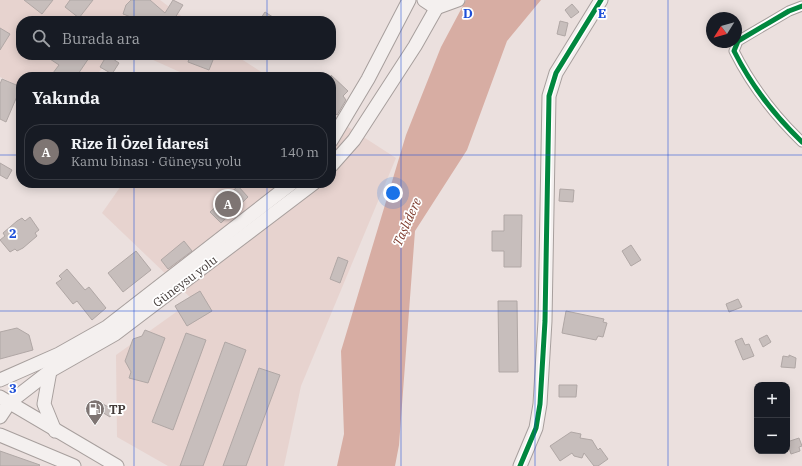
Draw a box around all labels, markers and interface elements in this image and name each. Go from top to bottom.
text: D [463,5,473,22]
text: E [598,5,606,22]
north arrow [706,12,742,48]
search box [16,16,336,60]
icon: search [30,27,52,49]
text: Burada ara [62,29,140,48]
text: Yakında [32,87,100,109]
text: Rize İl Özel İdaresi [71,134,209,153]
text: A [41,144,51,161]
text: 140 m [280,144,319,161]
text: Kamu binası · Güneysu yolu [71,153,241,170]
your location [383,183,403,203]
pin: A [215,189,241,219]
water label: Taşlıdere [389,195,425,249]
text: 2 [9,225,17,242]
street label: Güneysu yolu [150,252,221,310]
text: 3 [9,380,17,397]
map controls [754,382,790,454]
button: + [754,382,790,418]
fuel station icon: TP [84,398,106,426]
place label: TP [109,402,126,417]
button: − [754,418,790,454]

